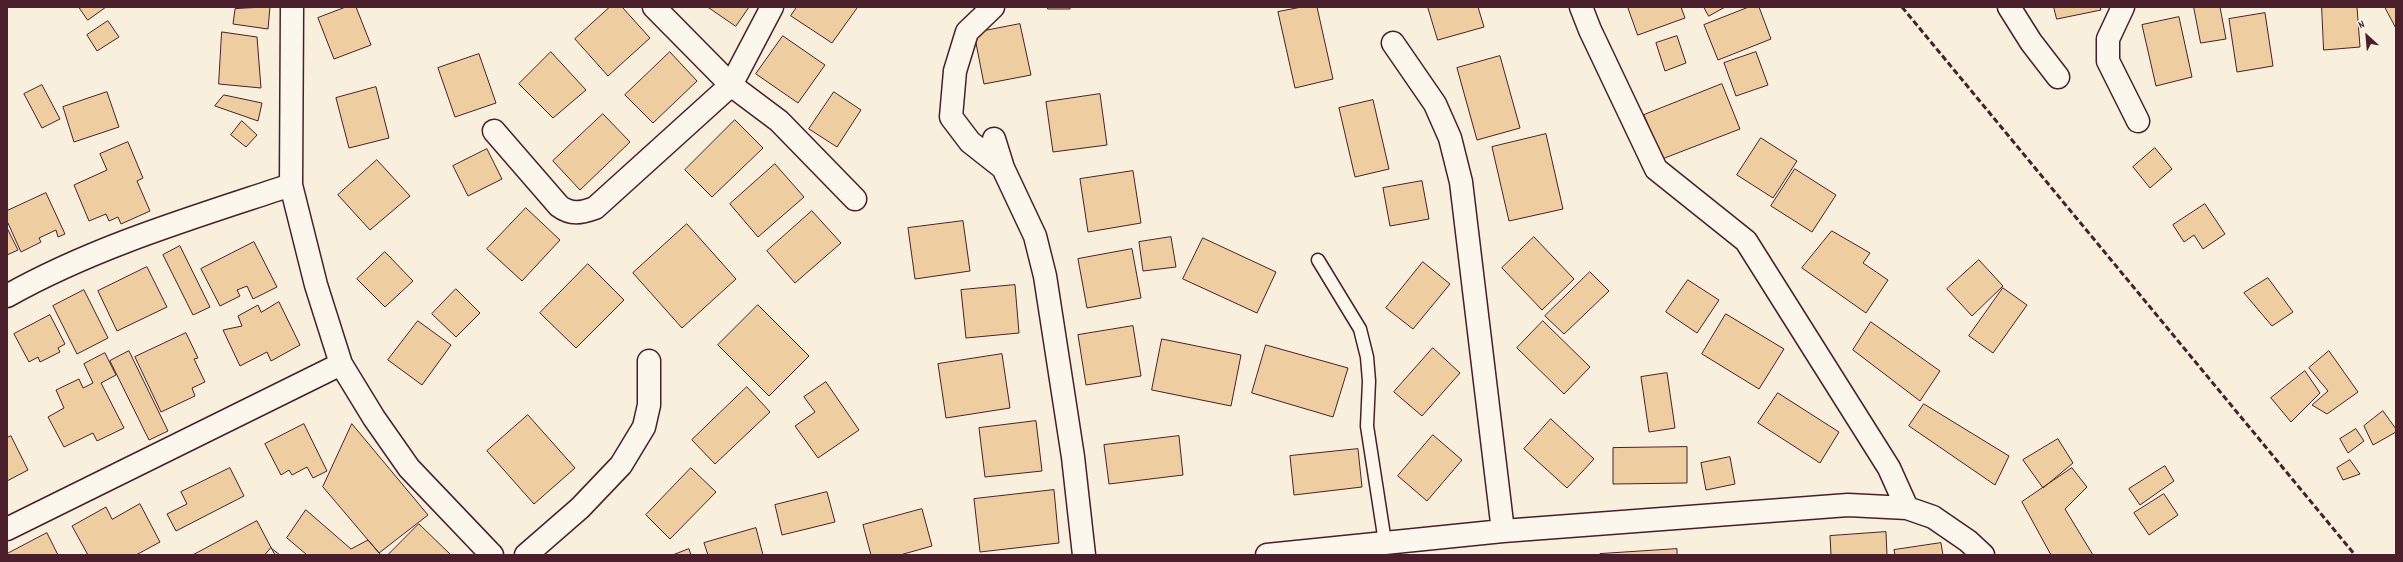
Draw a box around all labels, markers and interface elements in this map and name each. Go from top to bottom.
north arrow [2347,16,2387,56]
text: N [2356,17,2368,34]

